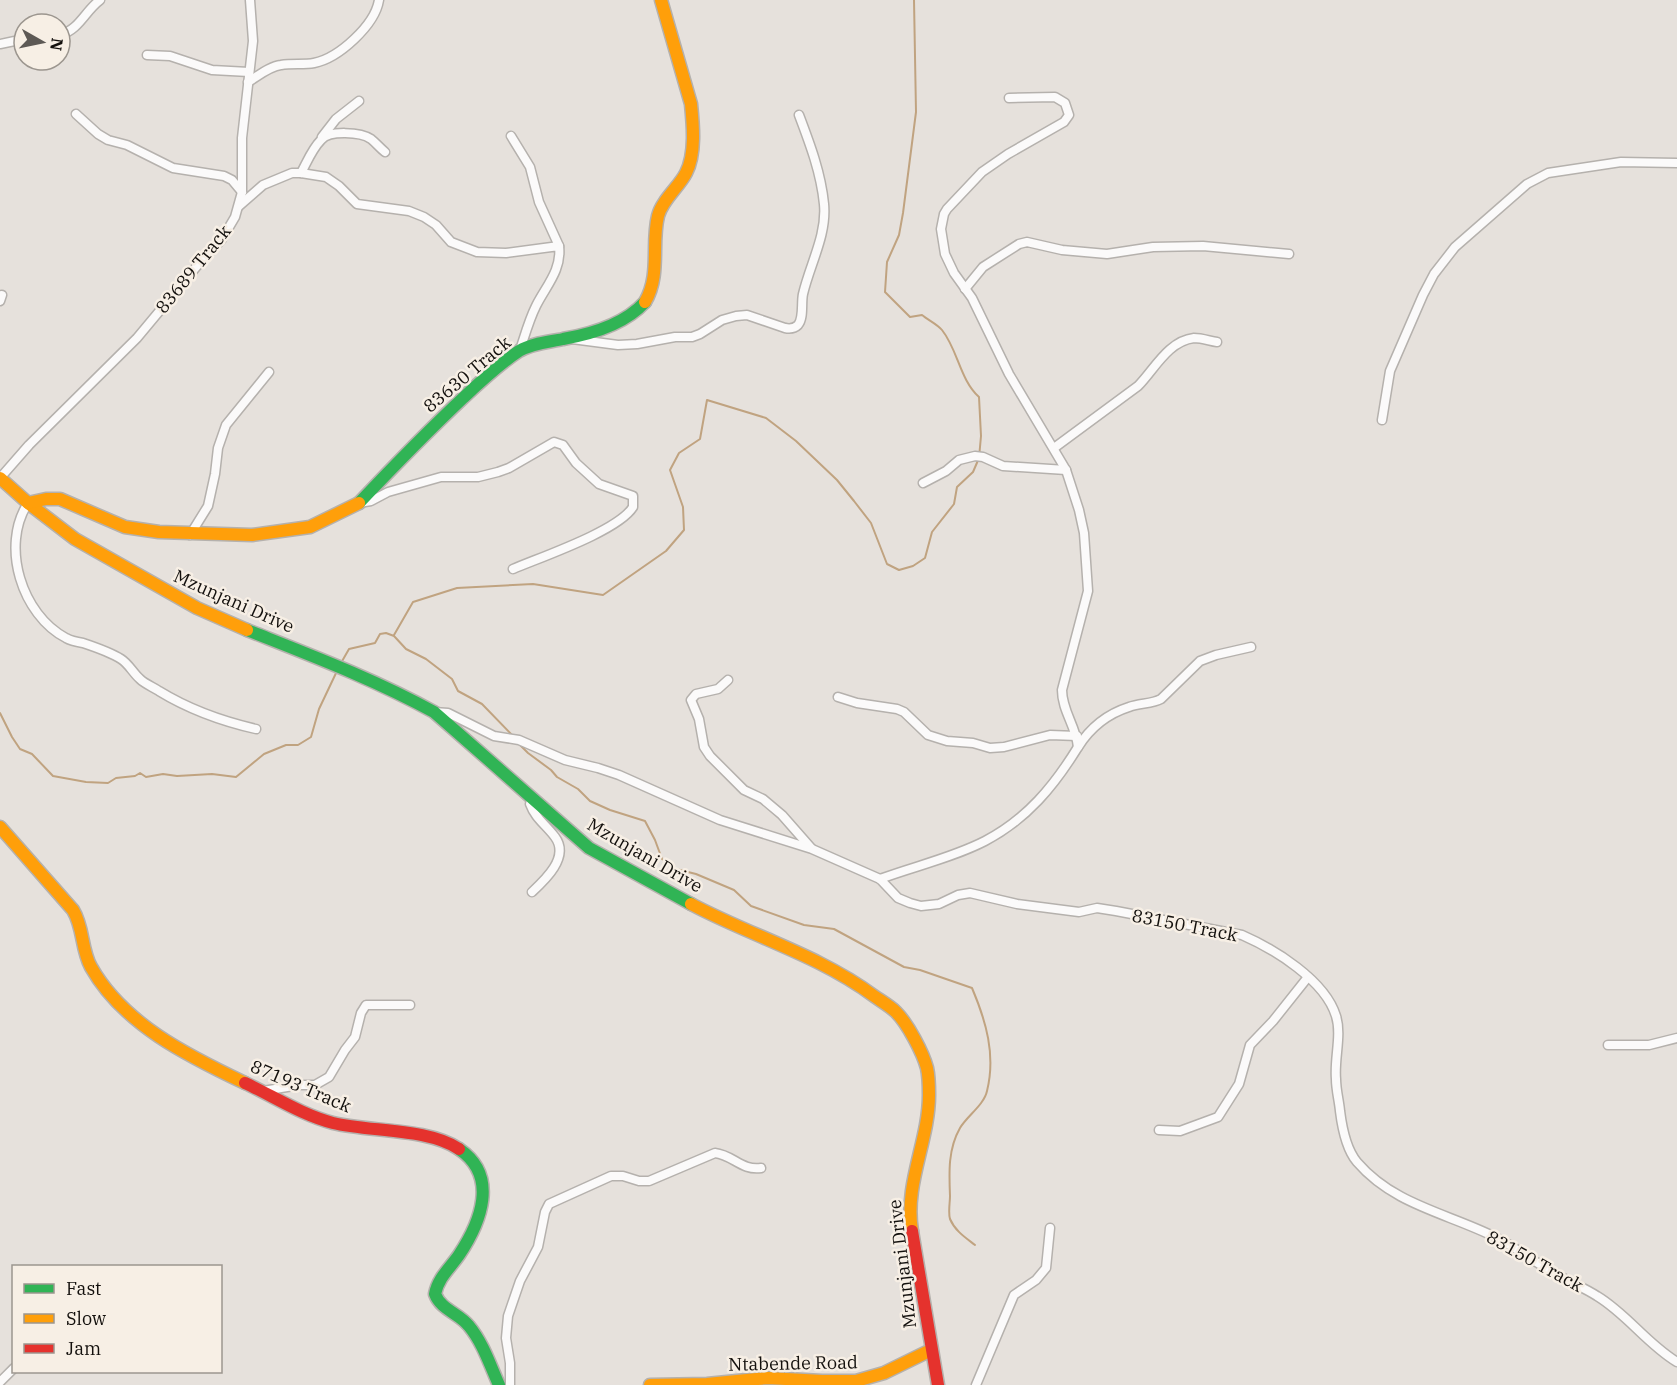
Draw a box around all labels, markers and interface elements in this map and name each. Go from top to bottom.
north arrow [12,12,72,72]
text: N [46,37,68,52]
street label: 83689 Track [150,220,236,318]
street label: 83630 Track [419,330,516,417]
street label: Mzunjani Drive [170,564,298,638]
street label: Mzunjani Drive [583,813,707,897]
street label: 83150 Track [1130,903,1240,947]
street label: 87193 Track [247,1054,355,1118]
street label: Mzunjani Drive [883,1198,921,1330]
street label: 83150 Track [1483,1225,1588,1297]
legend [12,1265,222,1373]
text: Fast [66,1277,101,1300]
text: Slow [66,1307,106,1330]
text: Jam [66,1337,101,1360]
street label: Ntabende Road [728,1350,858,1376]

